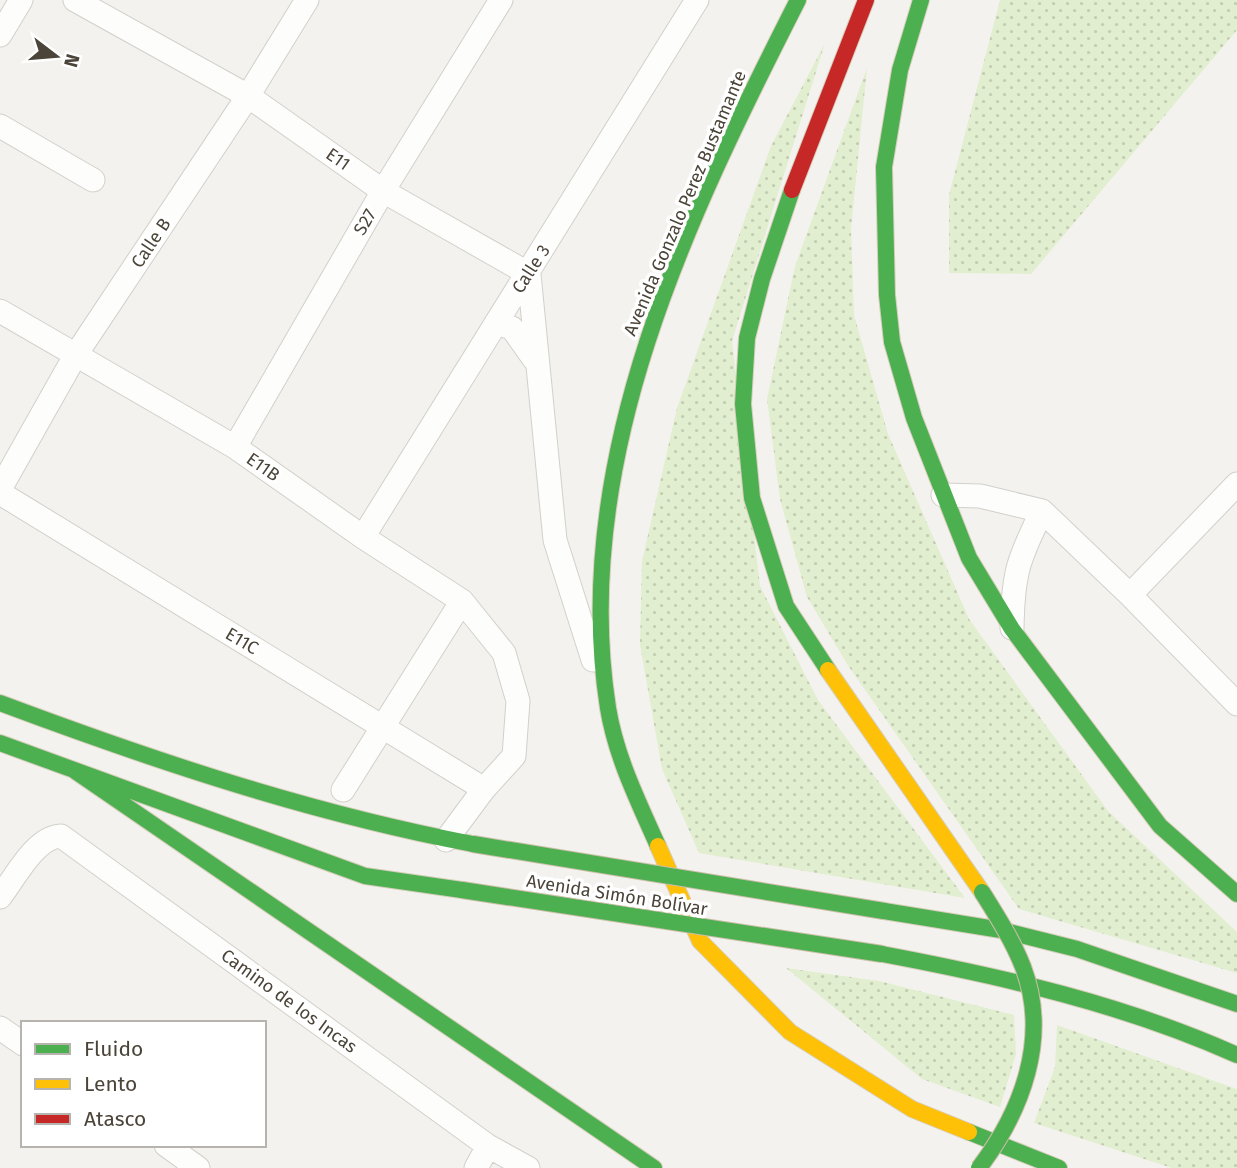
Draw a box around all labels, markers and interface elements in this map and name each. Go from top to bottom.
north arrow [21,21,91,91]
text: N [59,51,85,70]
street label: Avenida Gonzalo Perez Bustamante [619,67,751,339]
street label: E11 [322,143,354,175]
street label: S27 [349,205,381,239]
street label: Calle B [126,214,176,272]
street label: Calle 3 [507,241,555,297]
street label: E11B [242,448,284,486]
street label: E11C [221,623,263,659]
street label: Avenida Simón Bolívar [525,870,709,920]
street label: Camino de los Incas [217,944,361,1058]
legend [21,1021,266,1147]
text: Fluido [84,1036,143,1062]
text: Lento [84,1071,137,1097]
text: Atasco [84,1106,146,1132]

